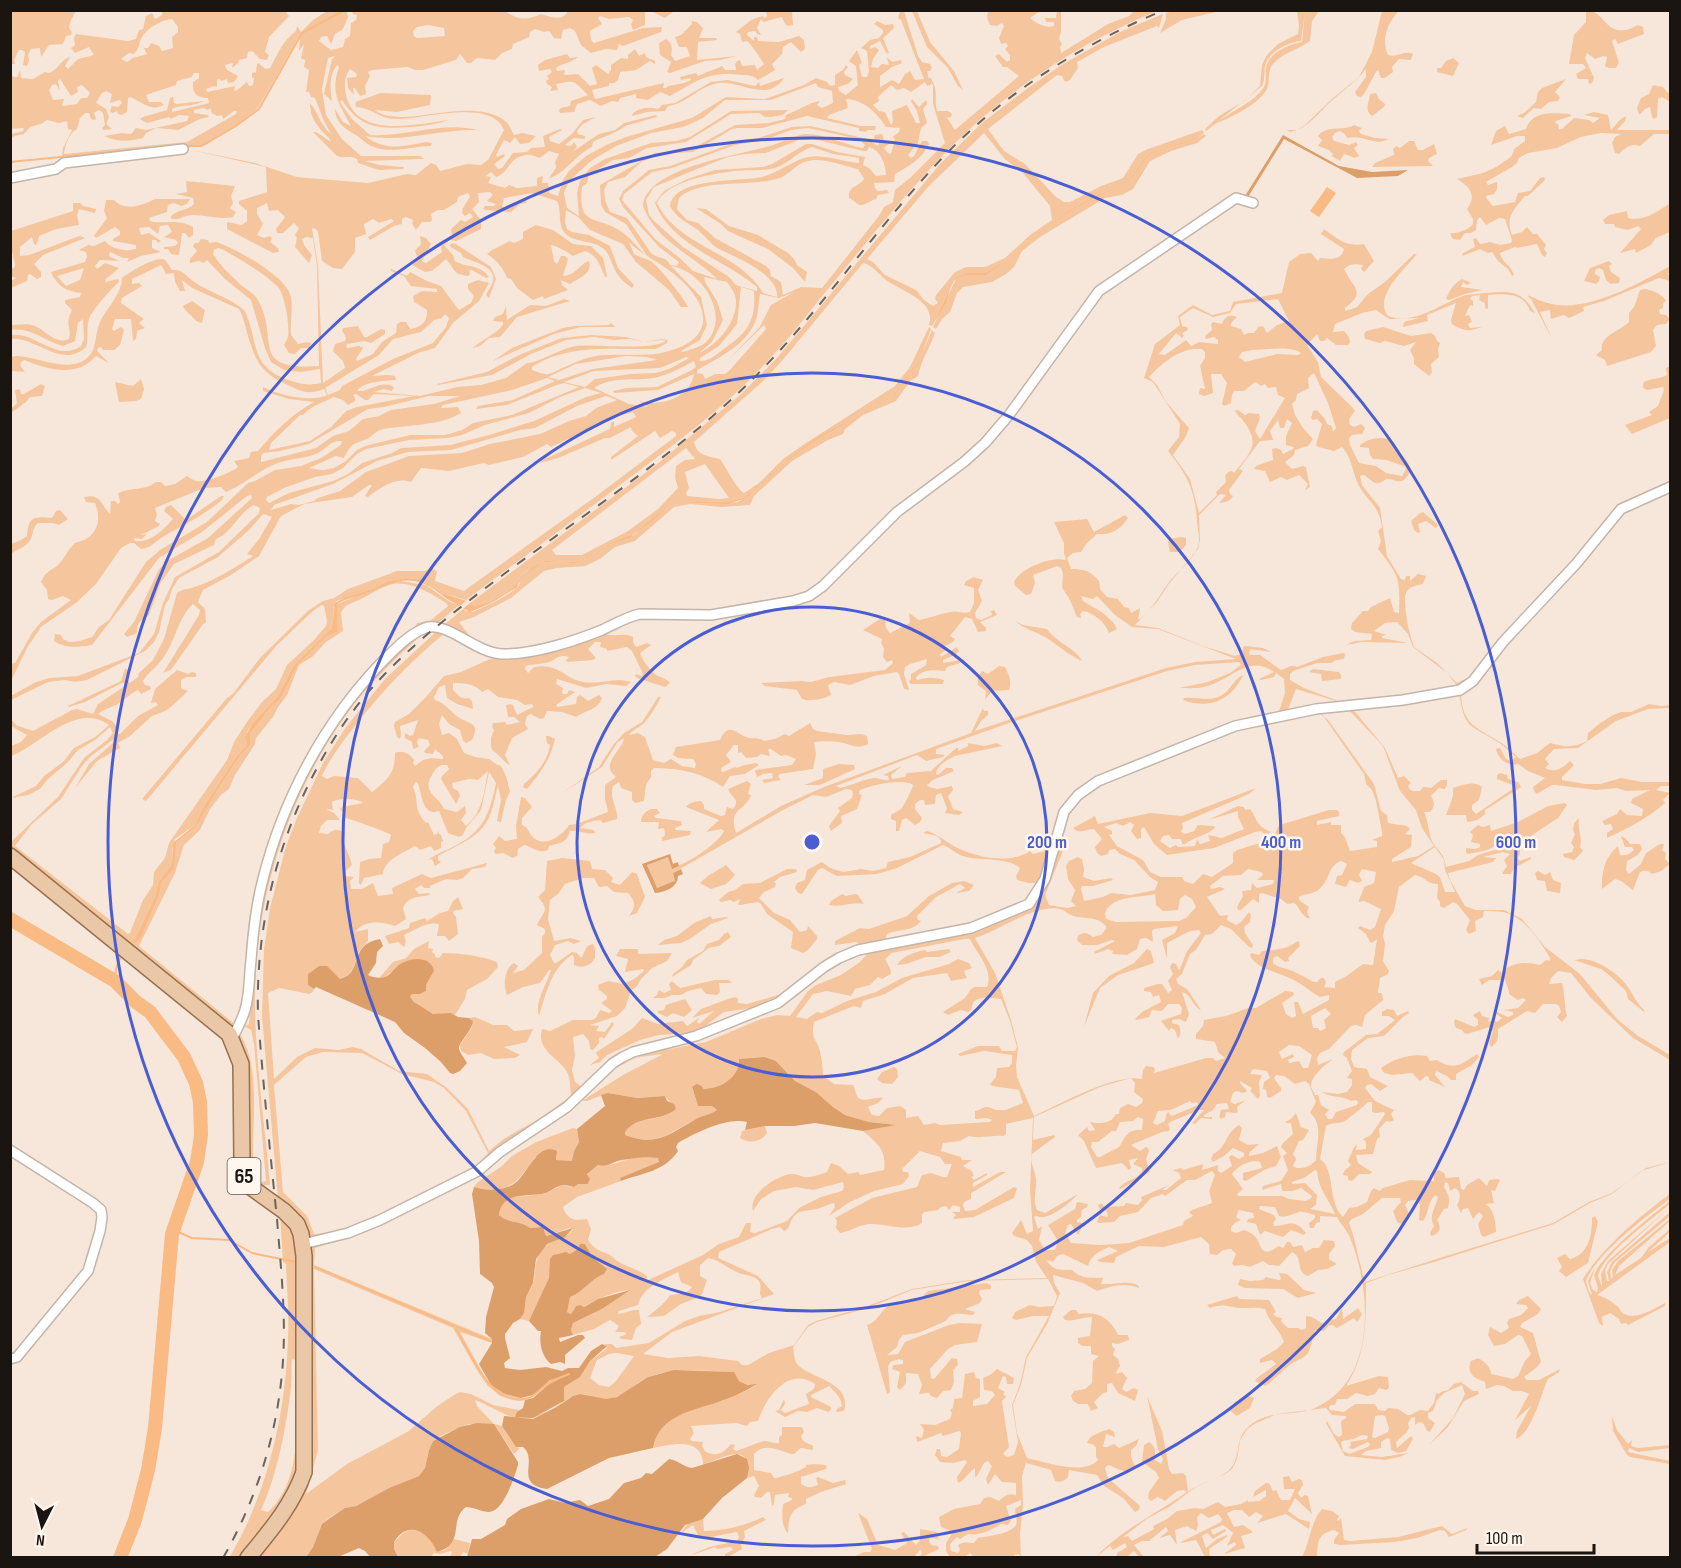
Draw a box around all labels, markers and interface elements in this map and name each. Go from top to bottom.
centre of rings [802,832,822,852]
text: 200 m [1027,832,1067,853]
text: 400 m [1261,832,1301,853]
text: 600 m [1496,832,1536,853]
road number: 65 [228,1158,260,1194]
north arrow [12,1496,72,1556]
scale bar [1477,1517,1594,1555]
text: 100 m [1486,1528,1523,1549]
text: N [35,1530,46,1549]

